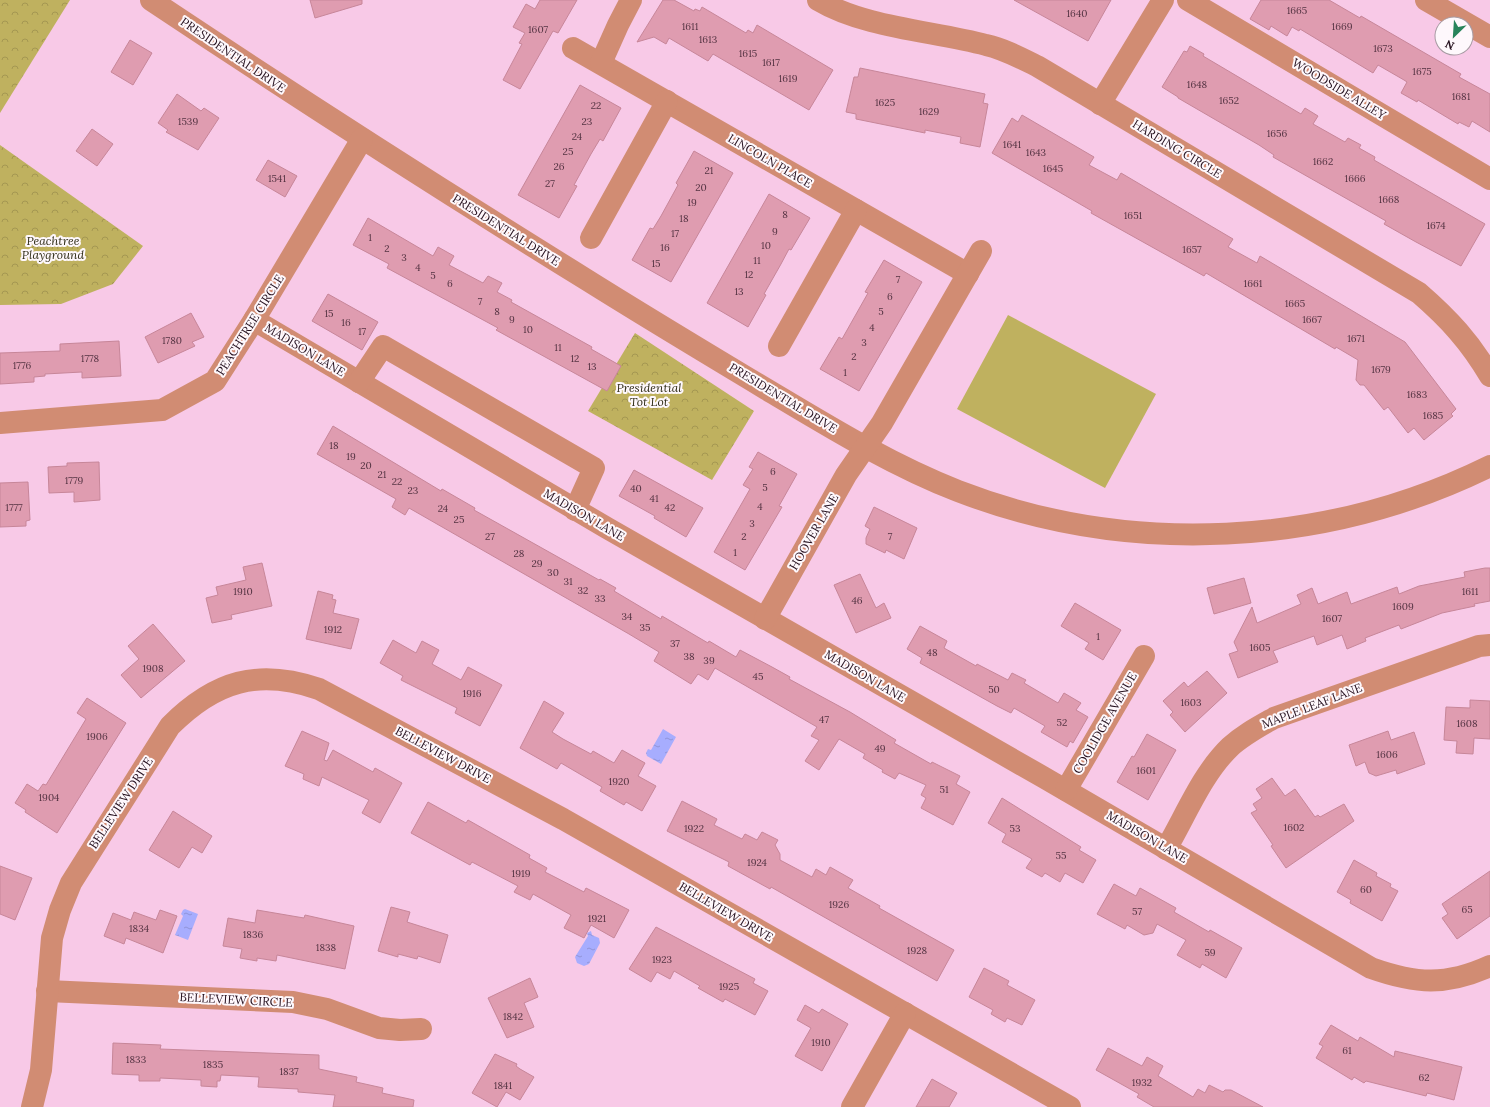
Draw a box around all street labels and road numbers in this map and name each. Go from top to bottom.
street label: PRESIDENTIAL DRIVE [178,14,289,95]
street label: WOODSIDE ALLEY [1290,55,1389,123]
street label: HARDING CIRCLE [1130,116,1225,181]
street label: LINCOLN PLACE [725,130,815,191]
street label: PRESIDENTIAL DRIVE [450,191,563,269]
street label: PEACHTREE CIRCLE [213,272,287,378]
street label: MADISON LANE [262,320,348,379]
street label: PRESIDENTIAL DRIVE [726,359,840,436]
street label: MADISON LANE [541,485,627,544]
street label: HOOVER LANE [786,491,841,572]
street label: MADISON LANE [822,646,908,705]
street label: COOLIDGE AVENUE [1069,669,1140,776]
street label: MAPLE LEAF LANE [1260,680,1364,732]
street label: BELLEVIEW DRIVE [393,723,494,786]
street label: BELLEVIEW DRIVE [85,754,156,851]
street label: MADISON LANE [1104,807,1190,866]
street label: BELLEVIEW DRIVE [676,879,776,945]
street label: BELLEVIEW CIRCLE [179,989,293,1010]

